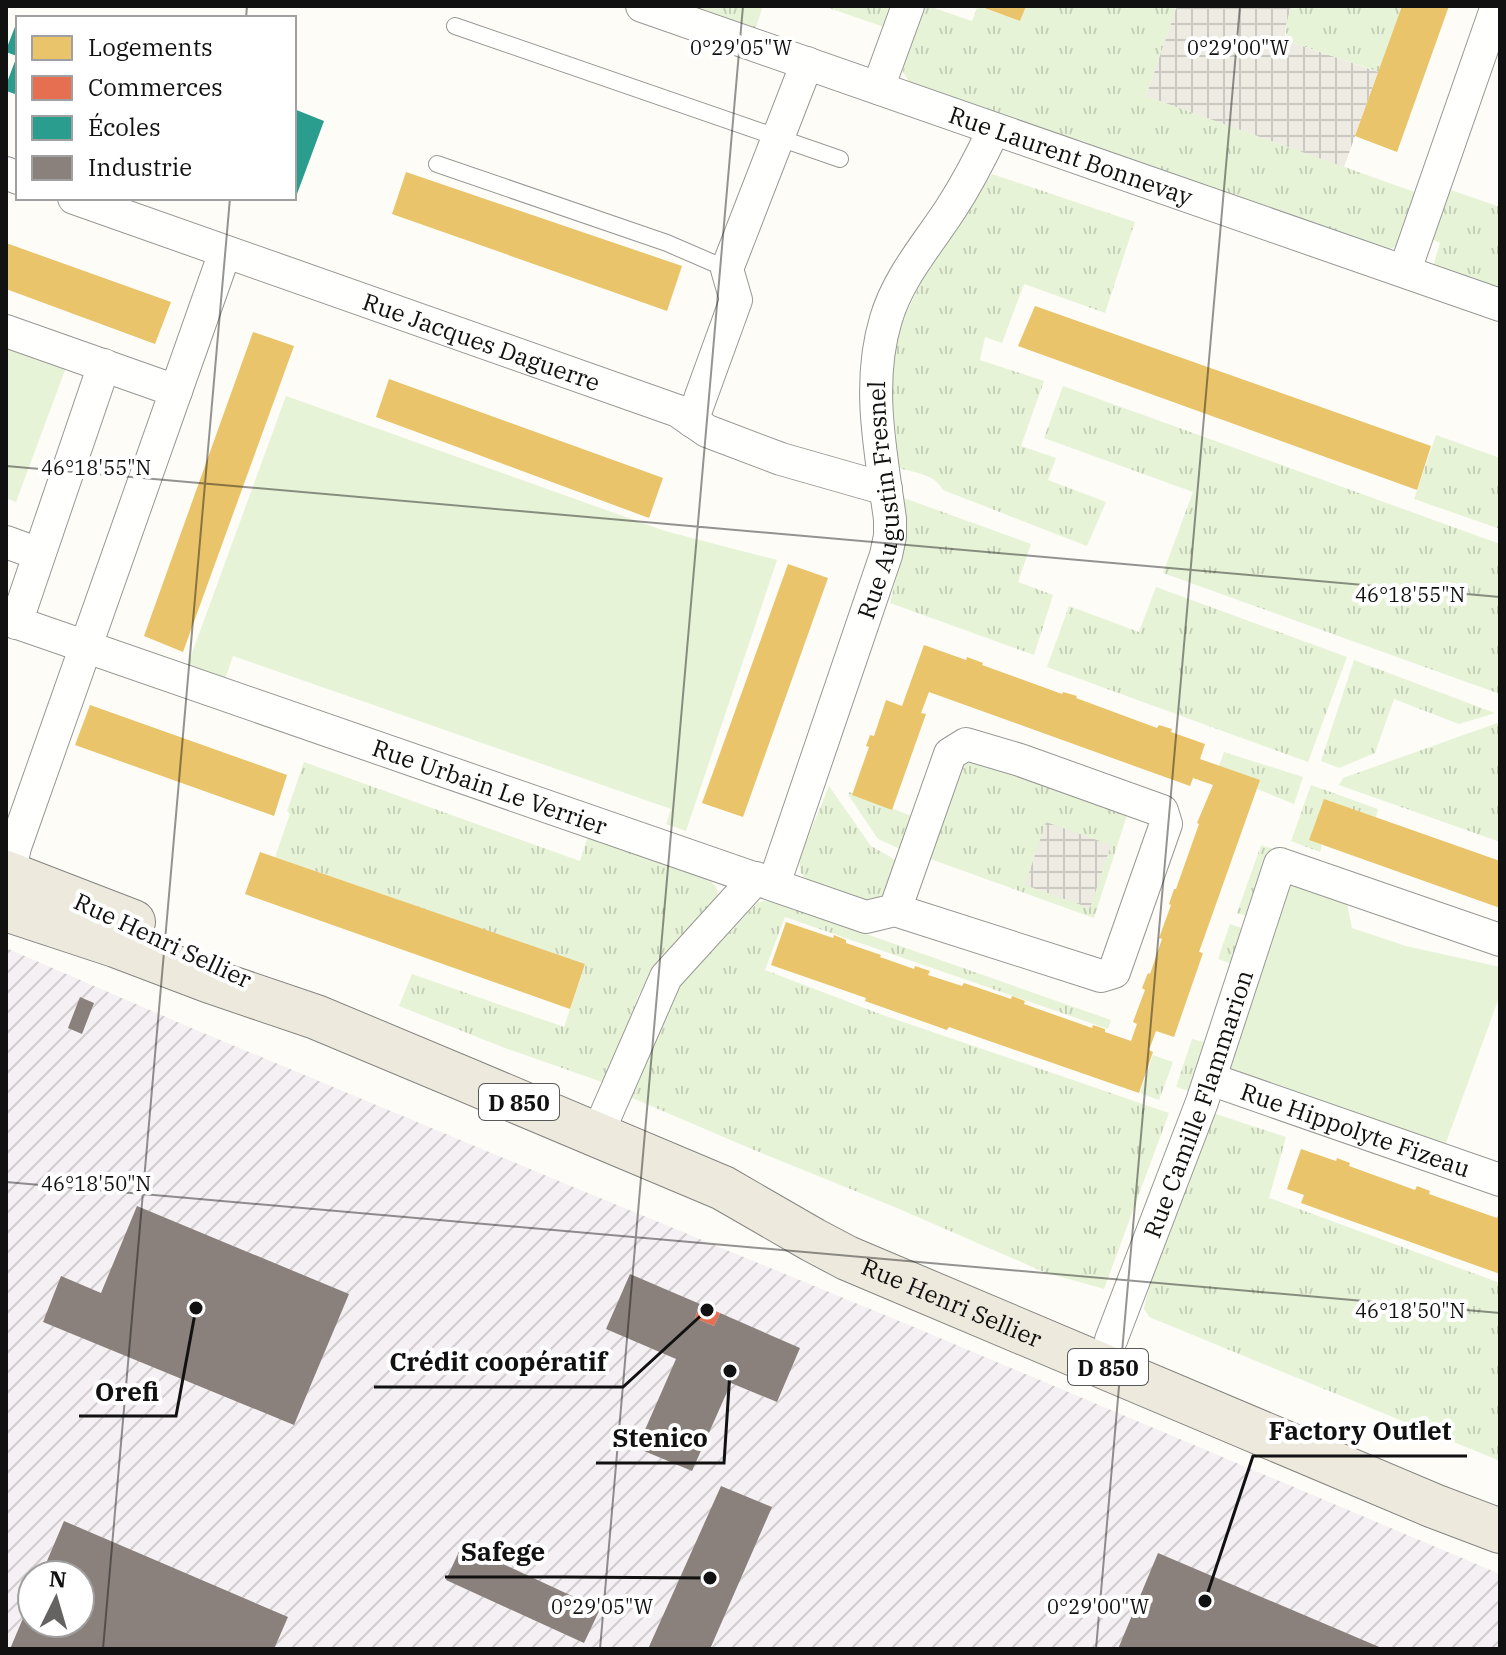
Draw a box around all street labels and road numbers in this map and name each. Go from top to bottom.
street label: Rue Laurent Bonnevay [945,98,1197,213]
street label: Rue Jacques Daguerre [358,285,605,398]
street label: Rue Augustin Fresnel [849,381,906,623]
street label: Rue Urbain Le Verrier [368,731,612,842]
street label: Rue Henri Sellier [69,885,257,995]
street label: Rue Camille Flammarion [1136,966,1260,1242]
street label: Rue Hippolyte Fizeau [1236,1075,1475,1184]
road number: D 850 [479,1084,559,1120]
street label: Rue Henri Sellier [857,1250,1047,1355]
road number: D 850 [1068,1349,1148,1385]

